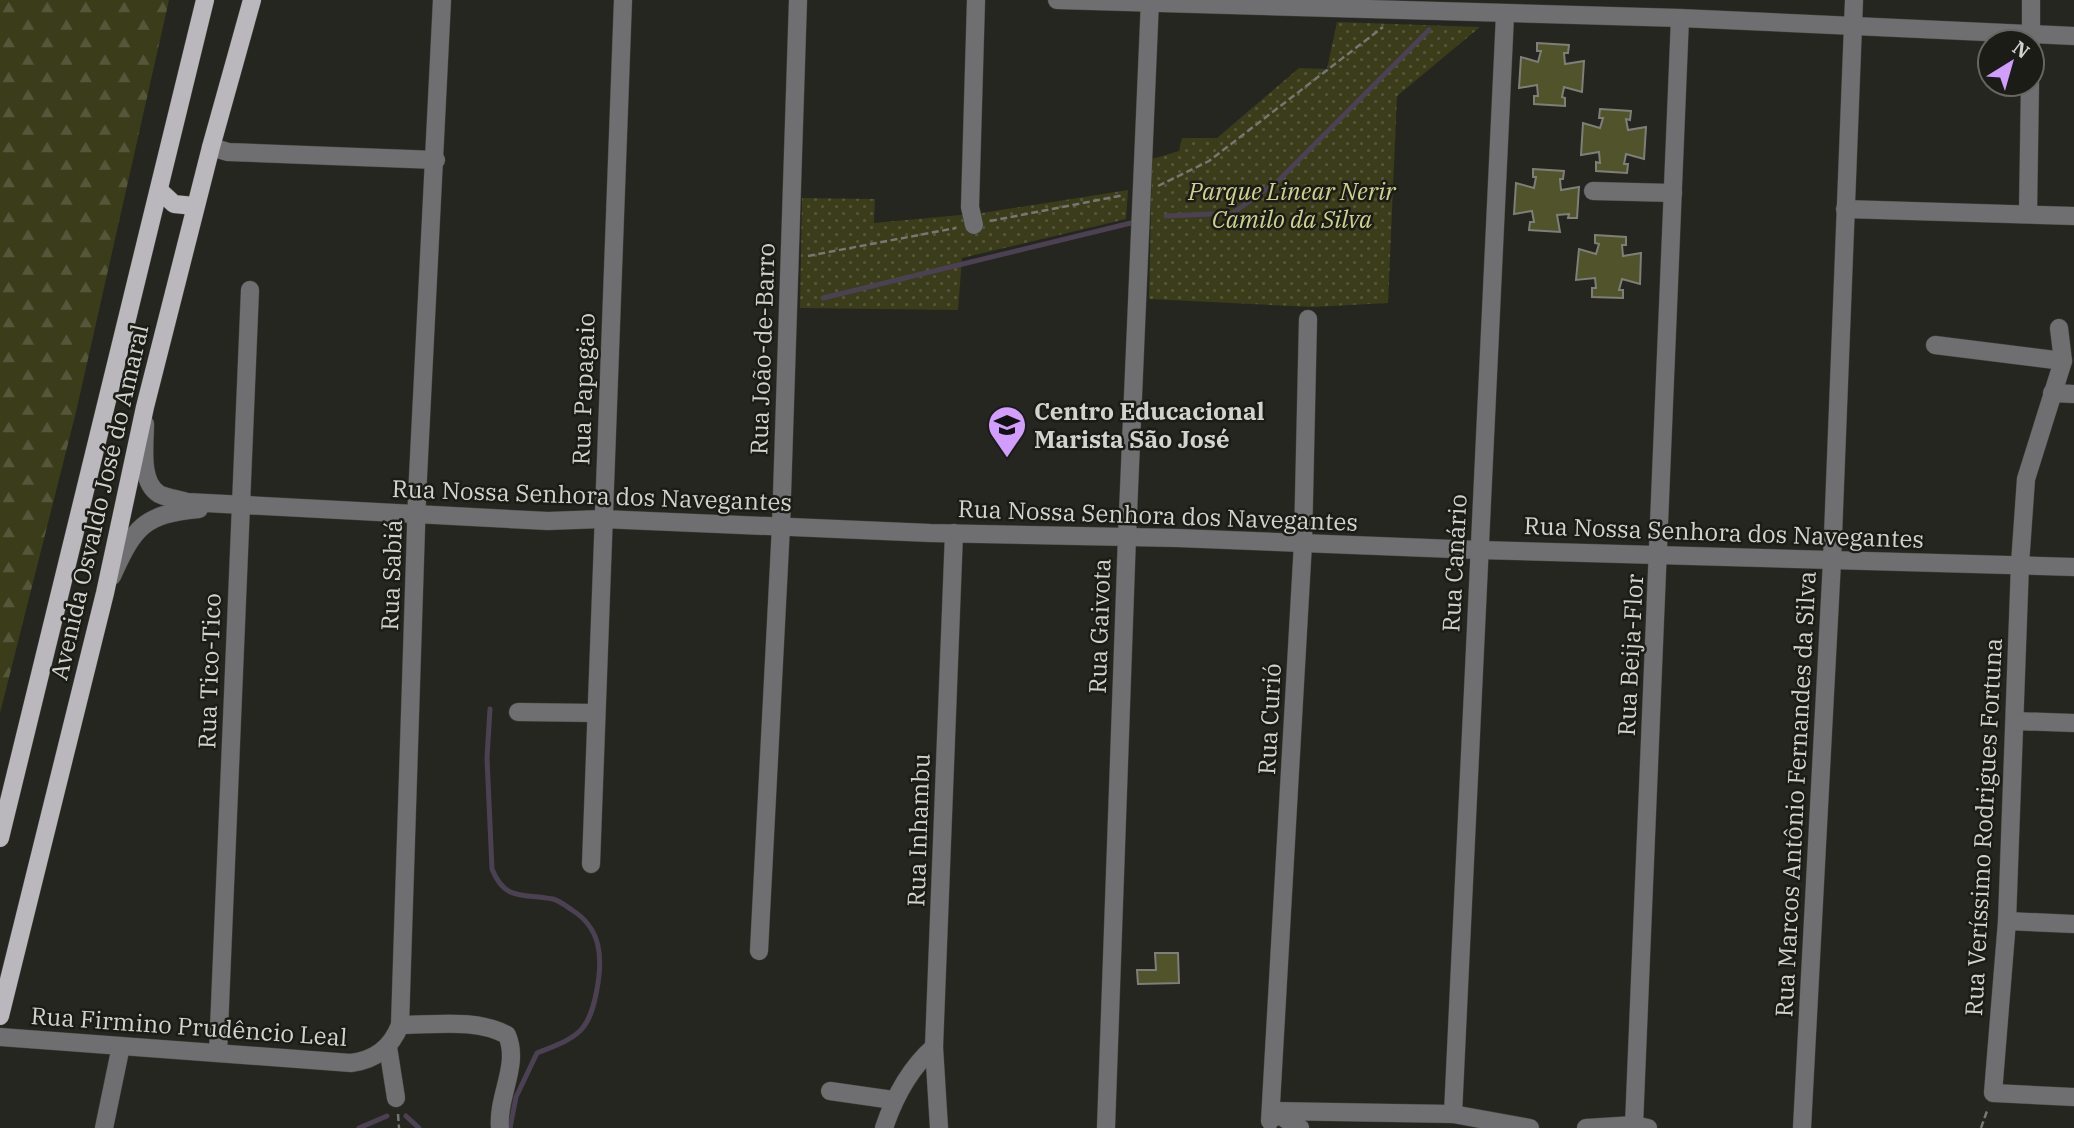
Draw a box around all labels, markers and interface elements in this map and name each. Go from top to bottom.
north arrow [1976,28,2046,98]
text: N [2008,35,2034,64]
park label: Parque Linear Nerir Camilo da Silva [1187,175,1397,235]
street label: Rua João-de-Barro [742,242,782,456]
street label: Rua Papagaio [564,312,602,466]
street label: Avenida Osvaldo José do Amaral [42,321,156,683]
place label: Centro Educacional Marista São José [1034,395,1265,455]
school or university icon: Centro Educacional Marista São José [986,404,1028,459]
street label: Rua Nossa Senhora dos Navegantes [391,472,793,518]
street label: Rua Nossa Senhora dos Navegantes [957,492,1359,538]
street label: Rua Canário [1434,493,1474,633]
street label: Rua Nossa Senhora dos Navegantes [1523,509,1925,555]
street label: Rua Sabiá [373,519,409,631]
street label: Rua Gaivota [1081,558,1117,694]
street label: Rua Marcos Antônio Fernandes da Silva [1767,570,1823,1018]
street label: Rua Beija-Flor [1610,573,1650,737]
street label: Rua Tico-Tico [190,592,228,750]
street label: Rua Veríssimo Rodrigues Fortuna [1957,637,2009,1017]
street label: Rua Curió [1250,662,1288,776]
street label: Rua Inhambu [899,753,937,907]
street label: Rua Firmino Prudêncio Leal [30,999,348,1053]

